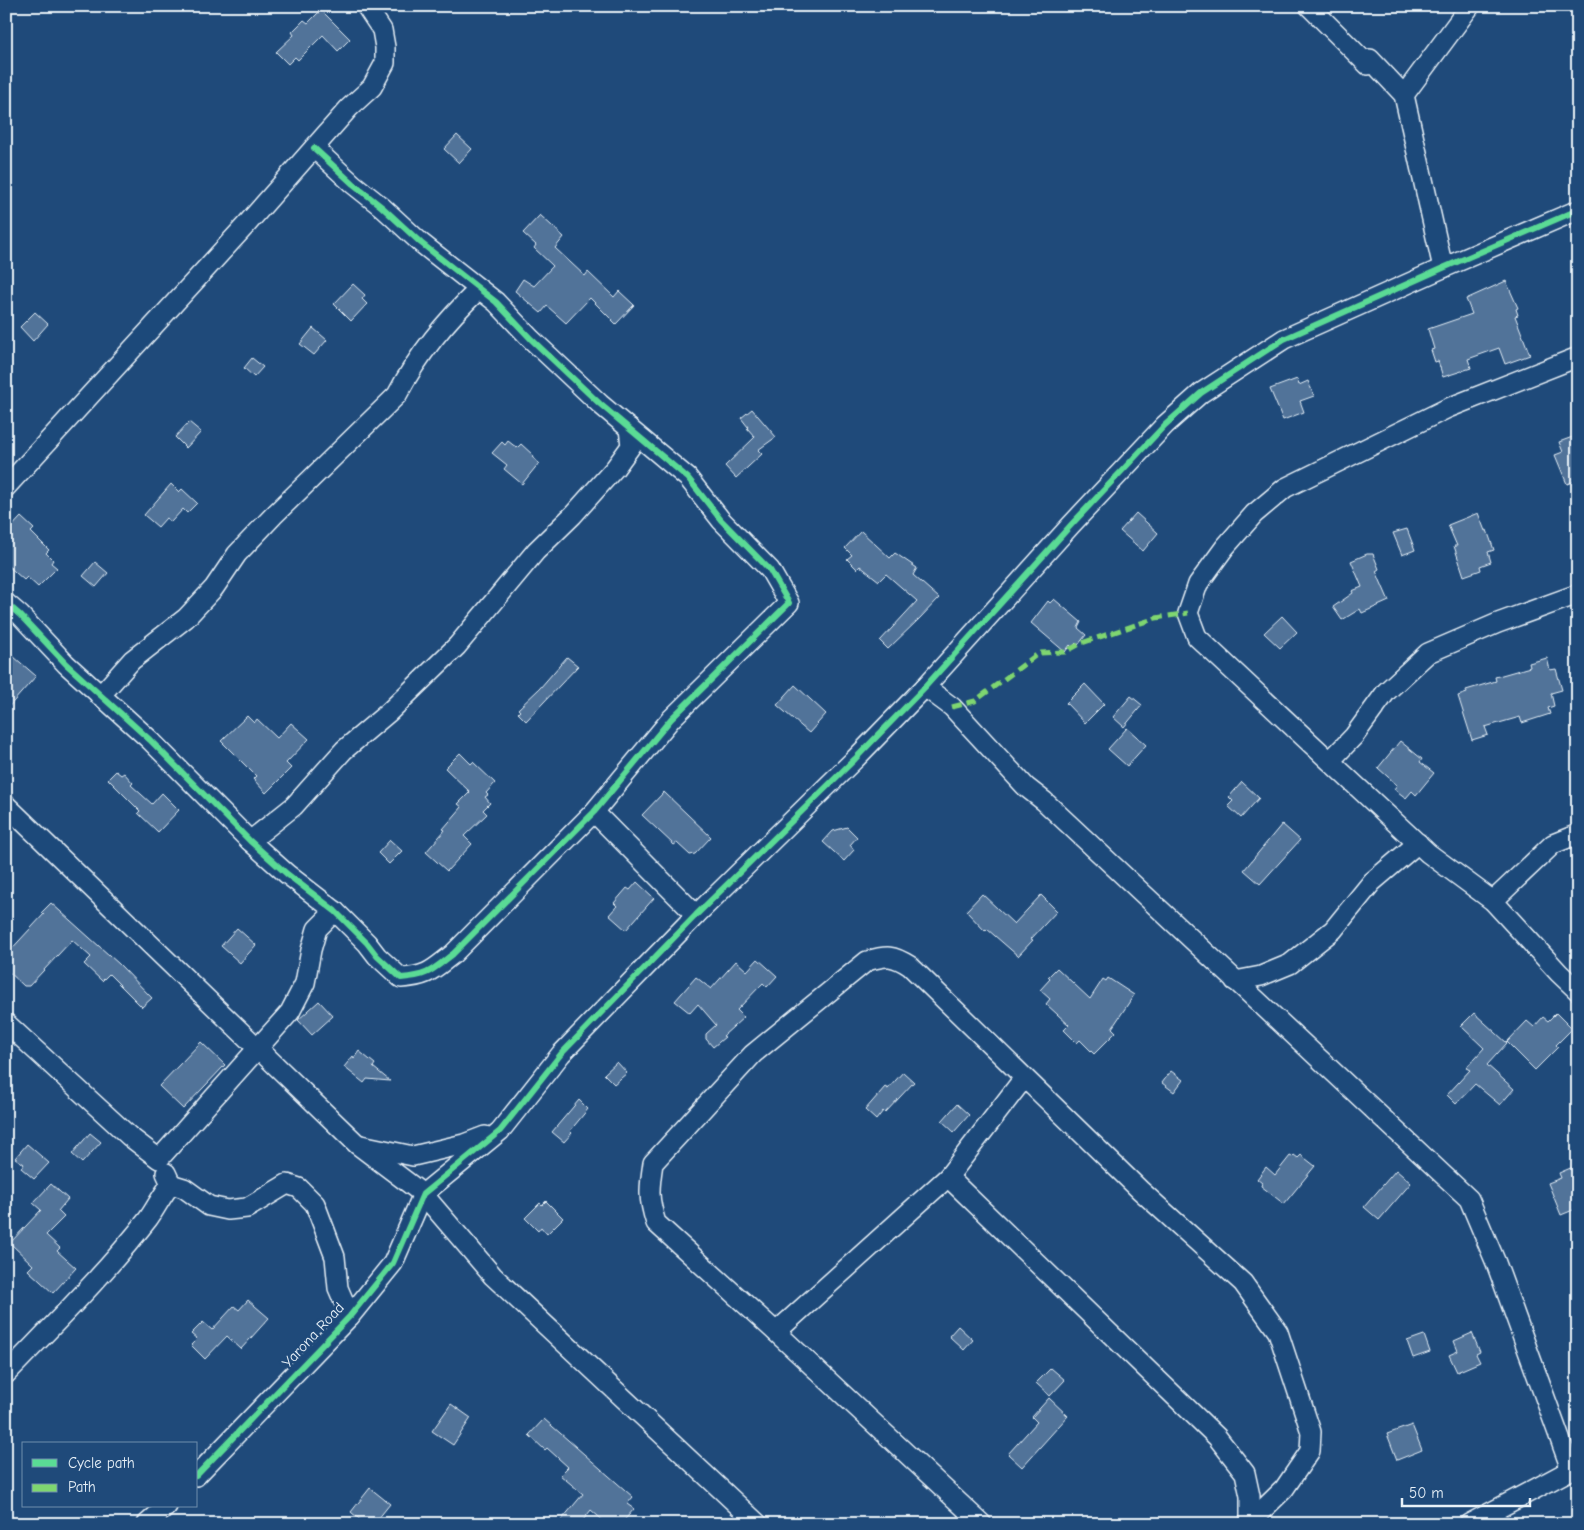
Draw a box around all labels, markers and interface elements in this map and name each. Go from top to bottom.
street label: Yarona Road [278,1299,348,1371]
legend [22,1442,198,1508]
text: Cycle path [68,1454,135,1472]
scale bar [1402,1475,1529,1507]
text: Path [68,1478,96,1496]
text: 50 m [1409,1484,1444,1502]

